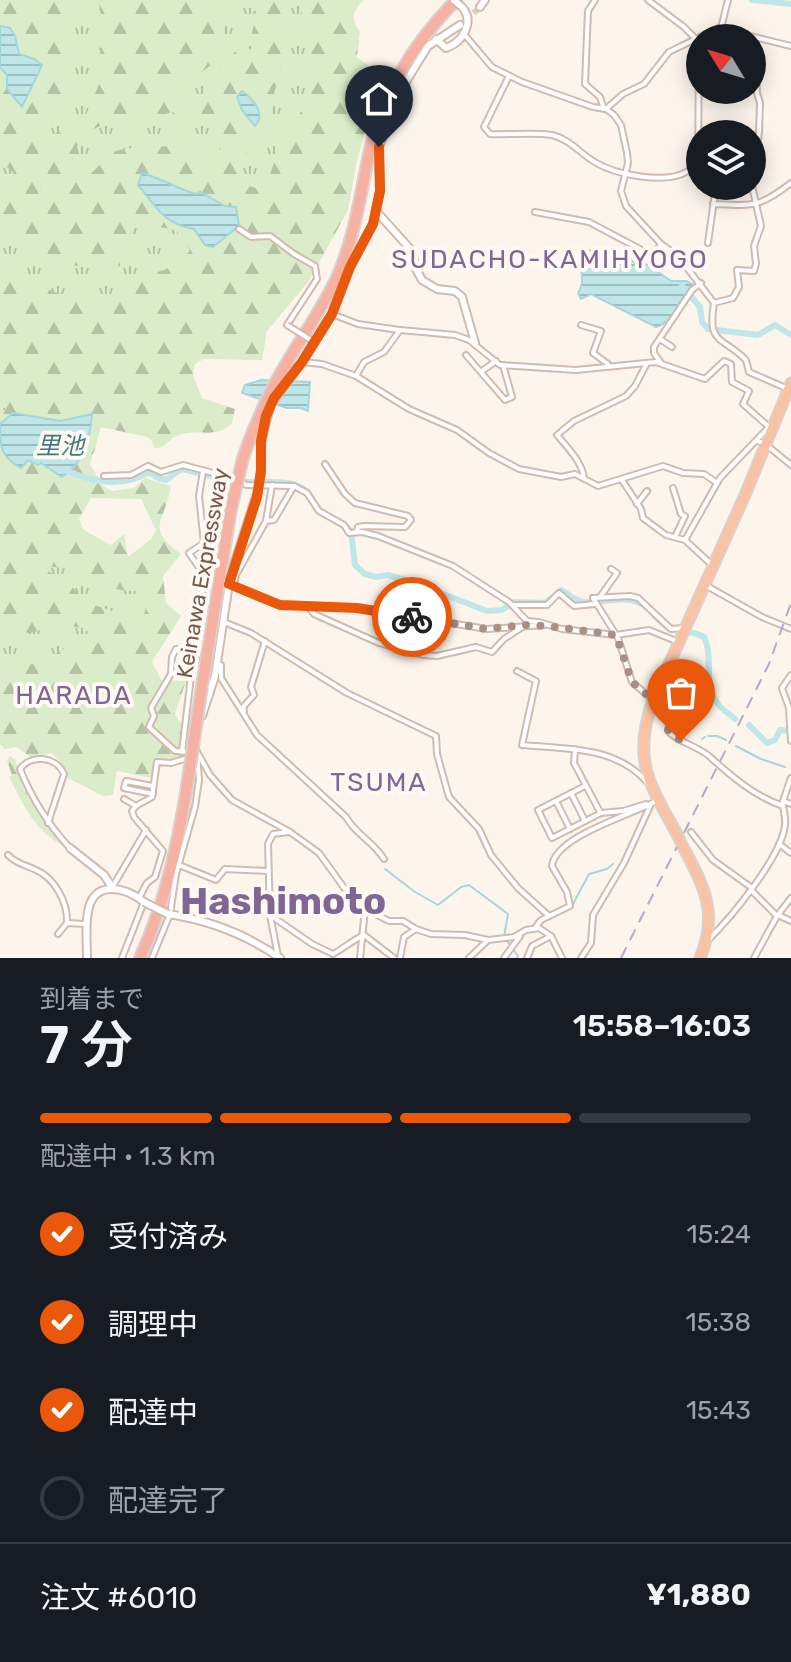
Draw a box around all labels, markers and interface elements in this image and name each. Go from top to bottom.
north arrow [686,24,766,104]
map controls [686,24,766,200]
pin [345,65,413,147]
icon: home [357,77,401,121]
button: layers [686,120,766,200]
district label: SUDACHO-KAMIHYOGO [391,244,709,275]
water label: 里池 [36,432,86,460]
street label: Keinawa Expressway [171,466,234,680]
courier [372,577,452,657]
icon: bike [390,595,434,639]
pin [647,659,715,741]
icon: bag [659,671,703,715]
district label: HARADA [15,680,133,711]
district label: TSUMA [330,767,428,798]
district label: Hashimoto [180,878,386,924]
text: 到着まで [40,984,144,1015]
text: 15:58–16:03 [573,1008,751,1044]
text: 7 分 [40,1014,133,1076]
text: 配達中 · 1.3 km [40,1141,216,1172]
icon: check [40,1212,84,1256]
text: 受付済み [108,1219,228,1255]
text: 15:24 [687,1219,751,1250]
icon: check [40,1300,84,1344]
text: 調理中 [108,1307,198,1343]
text: 15:38 [686,1307,751,1338]
icon: check [40,1388,84,1432]
text: 配達中 [108,1395,198,1431]
text: 15:43 [686,1395,751,1426]
text: 配達完了 [108,1483,228,1519]
text: ¥1,880 [646,1577,751,1613]
text: 注文 #6010 [40,1580,197,1616]

